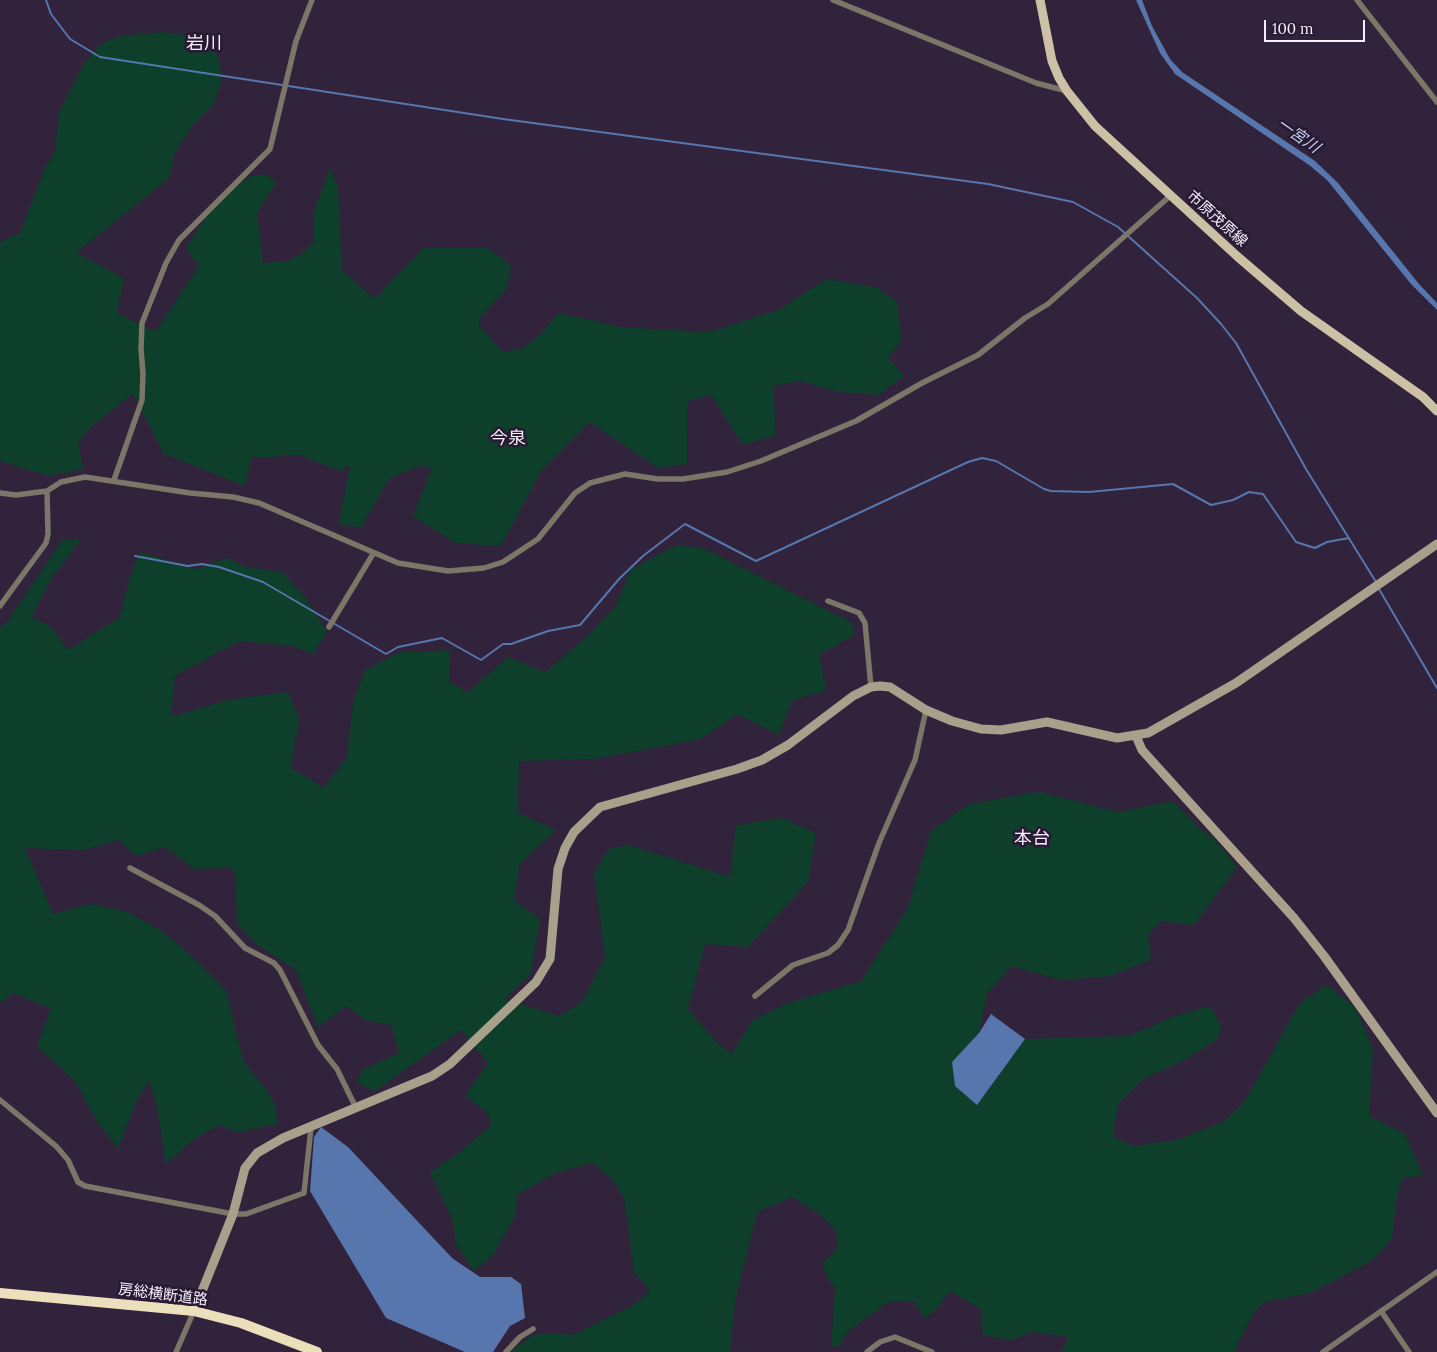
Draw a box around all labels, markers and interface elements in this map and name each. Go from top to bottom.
scale bar [1267,10,1368,42]
text: 100 m [1272,19,1313,38]
district label: 岩川 [186,33,222,55]
water label: 一宮川 [1273,114,1323,158]
street label: 市原茂原線 [1183,187,1251,251]
district label: 今泉 [490,428,526,450]
district label: 本台 [1014,828,1050,850]
street label: 房総横断道路 [117,1281,209,1309]

